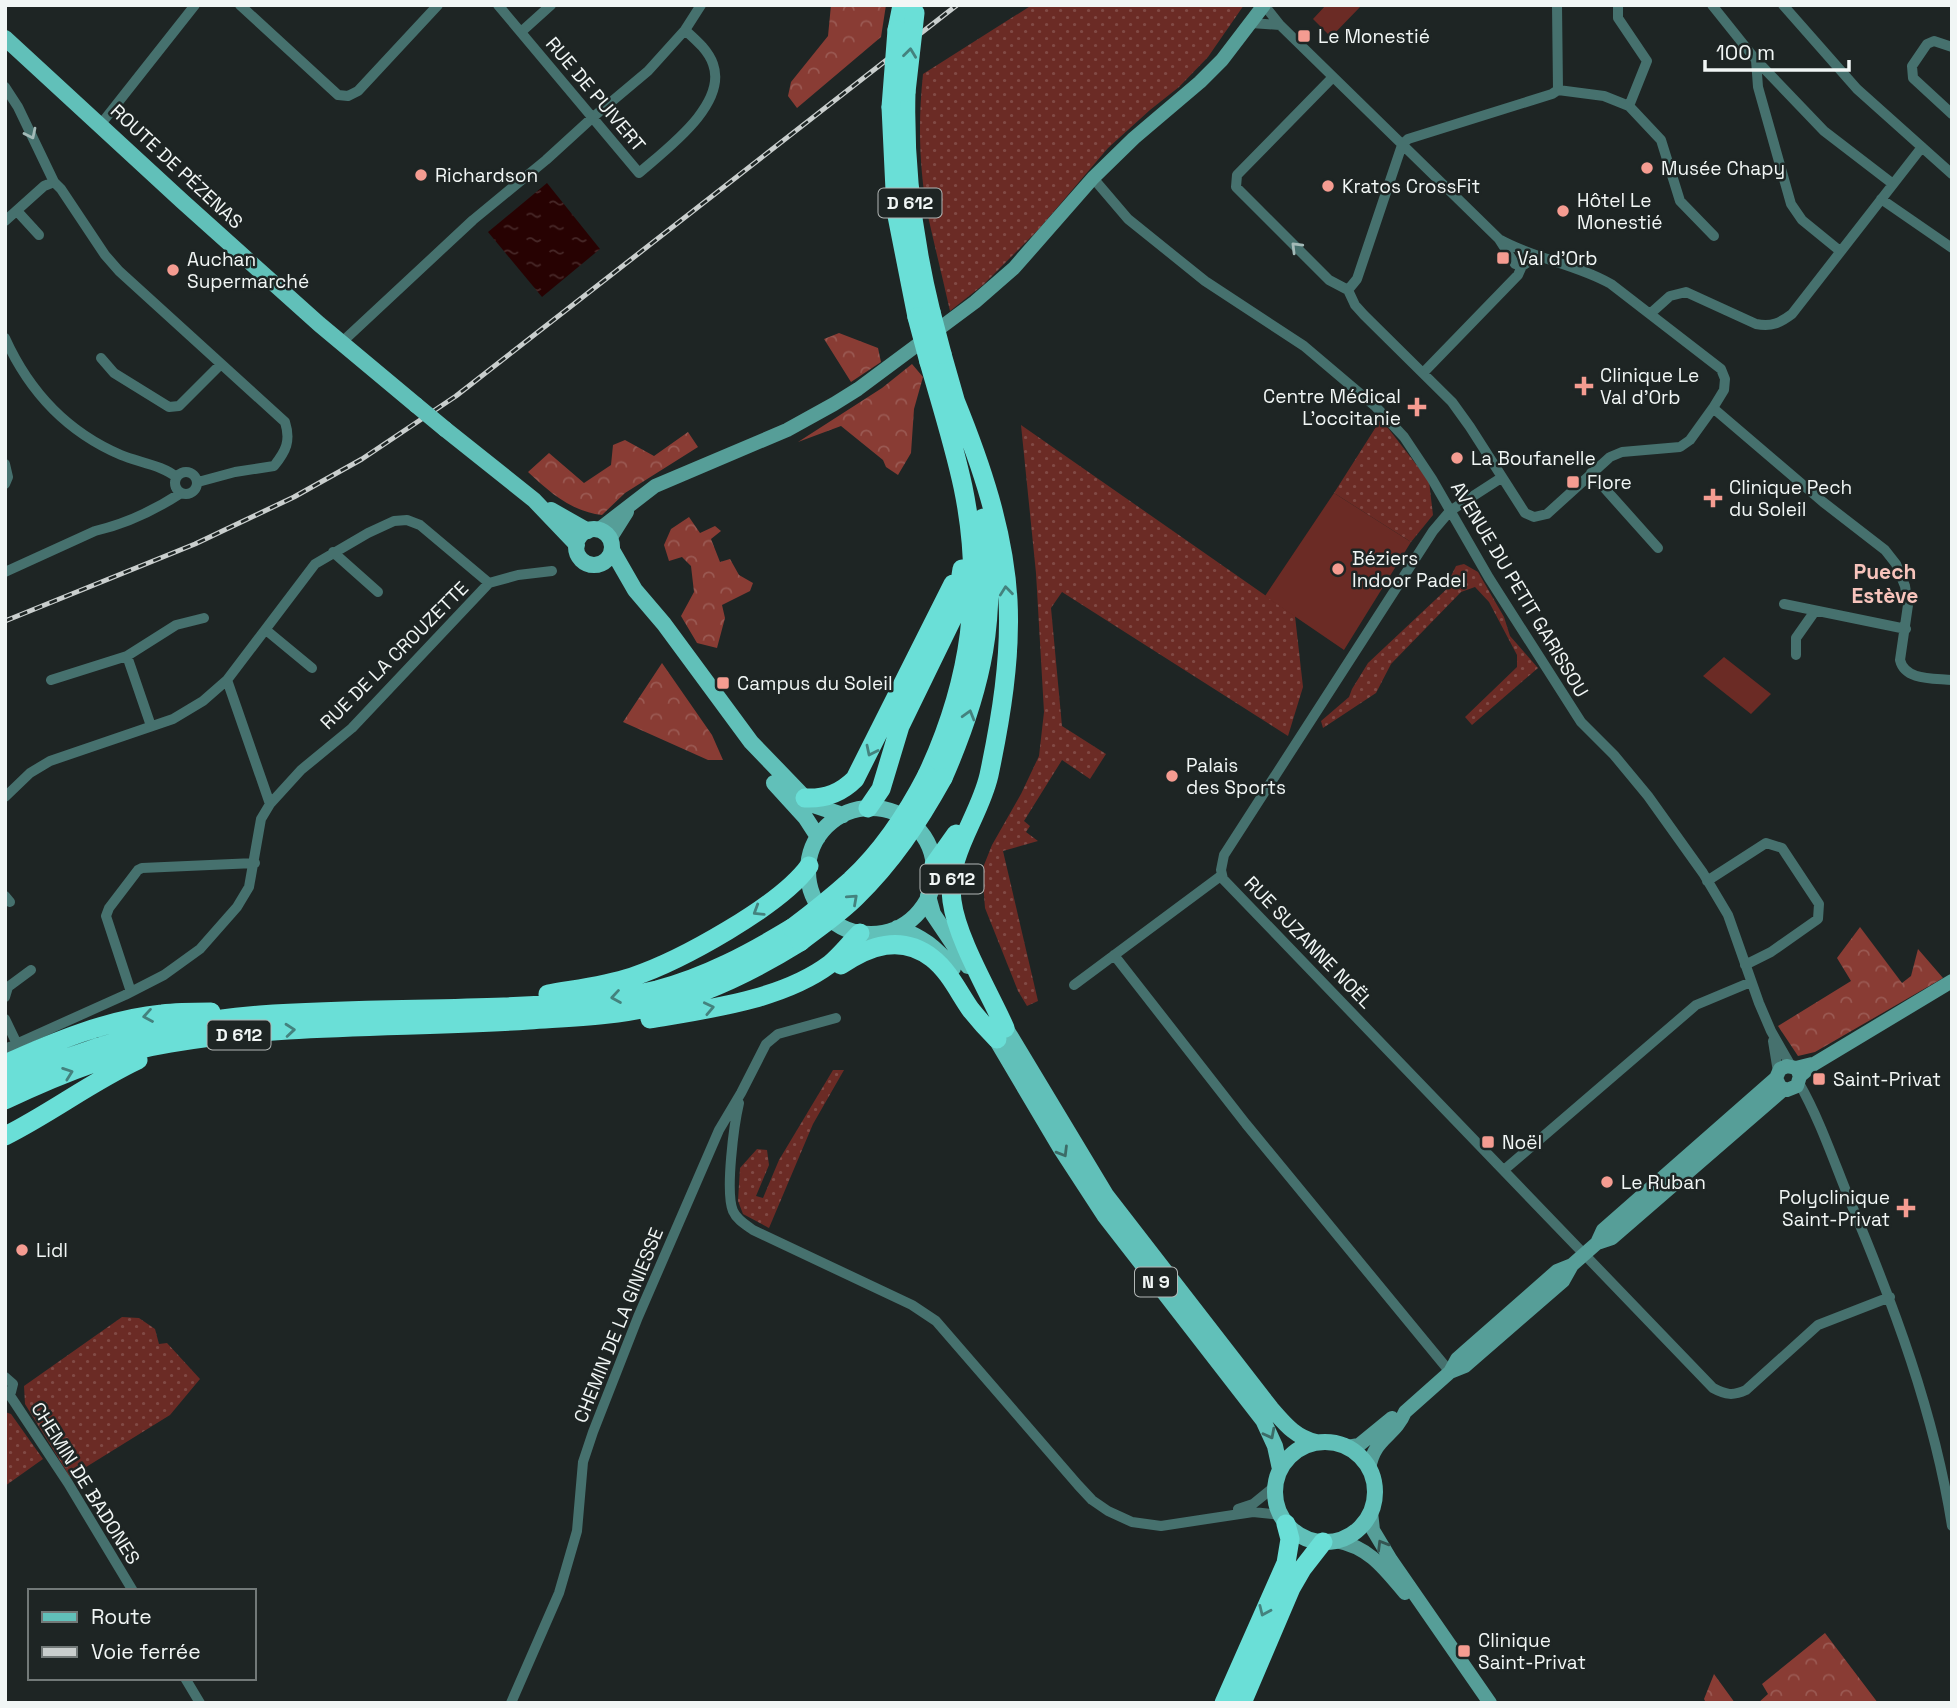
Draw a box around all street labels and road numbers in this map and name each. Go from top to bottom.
street label: RUE DE PUIVERT [540,32,651,157]
street label: ROUTE DE PÉZENAS [105,98,248,234]
road number: D 612 [878,188,942,218]
street label: AVENUE DU PETIT GARISSOU [1445,477,1594,702]
street label: RUE DE LA CROUZETTE [315,576,474,735]
road number: D 612 [920,864,984,894]
street label: RUE SUZANNE NOËL [1239,871,1378,1014]
road number: D 612 [208,1020,270,1050]
street label: CHEMIN DE LA GINIESSE [568,1224,669,1426]
road number: N 9 [1135,1268,1177,1296]
street label: CHEMIN DE BADONES [25,1397,146,1569]

